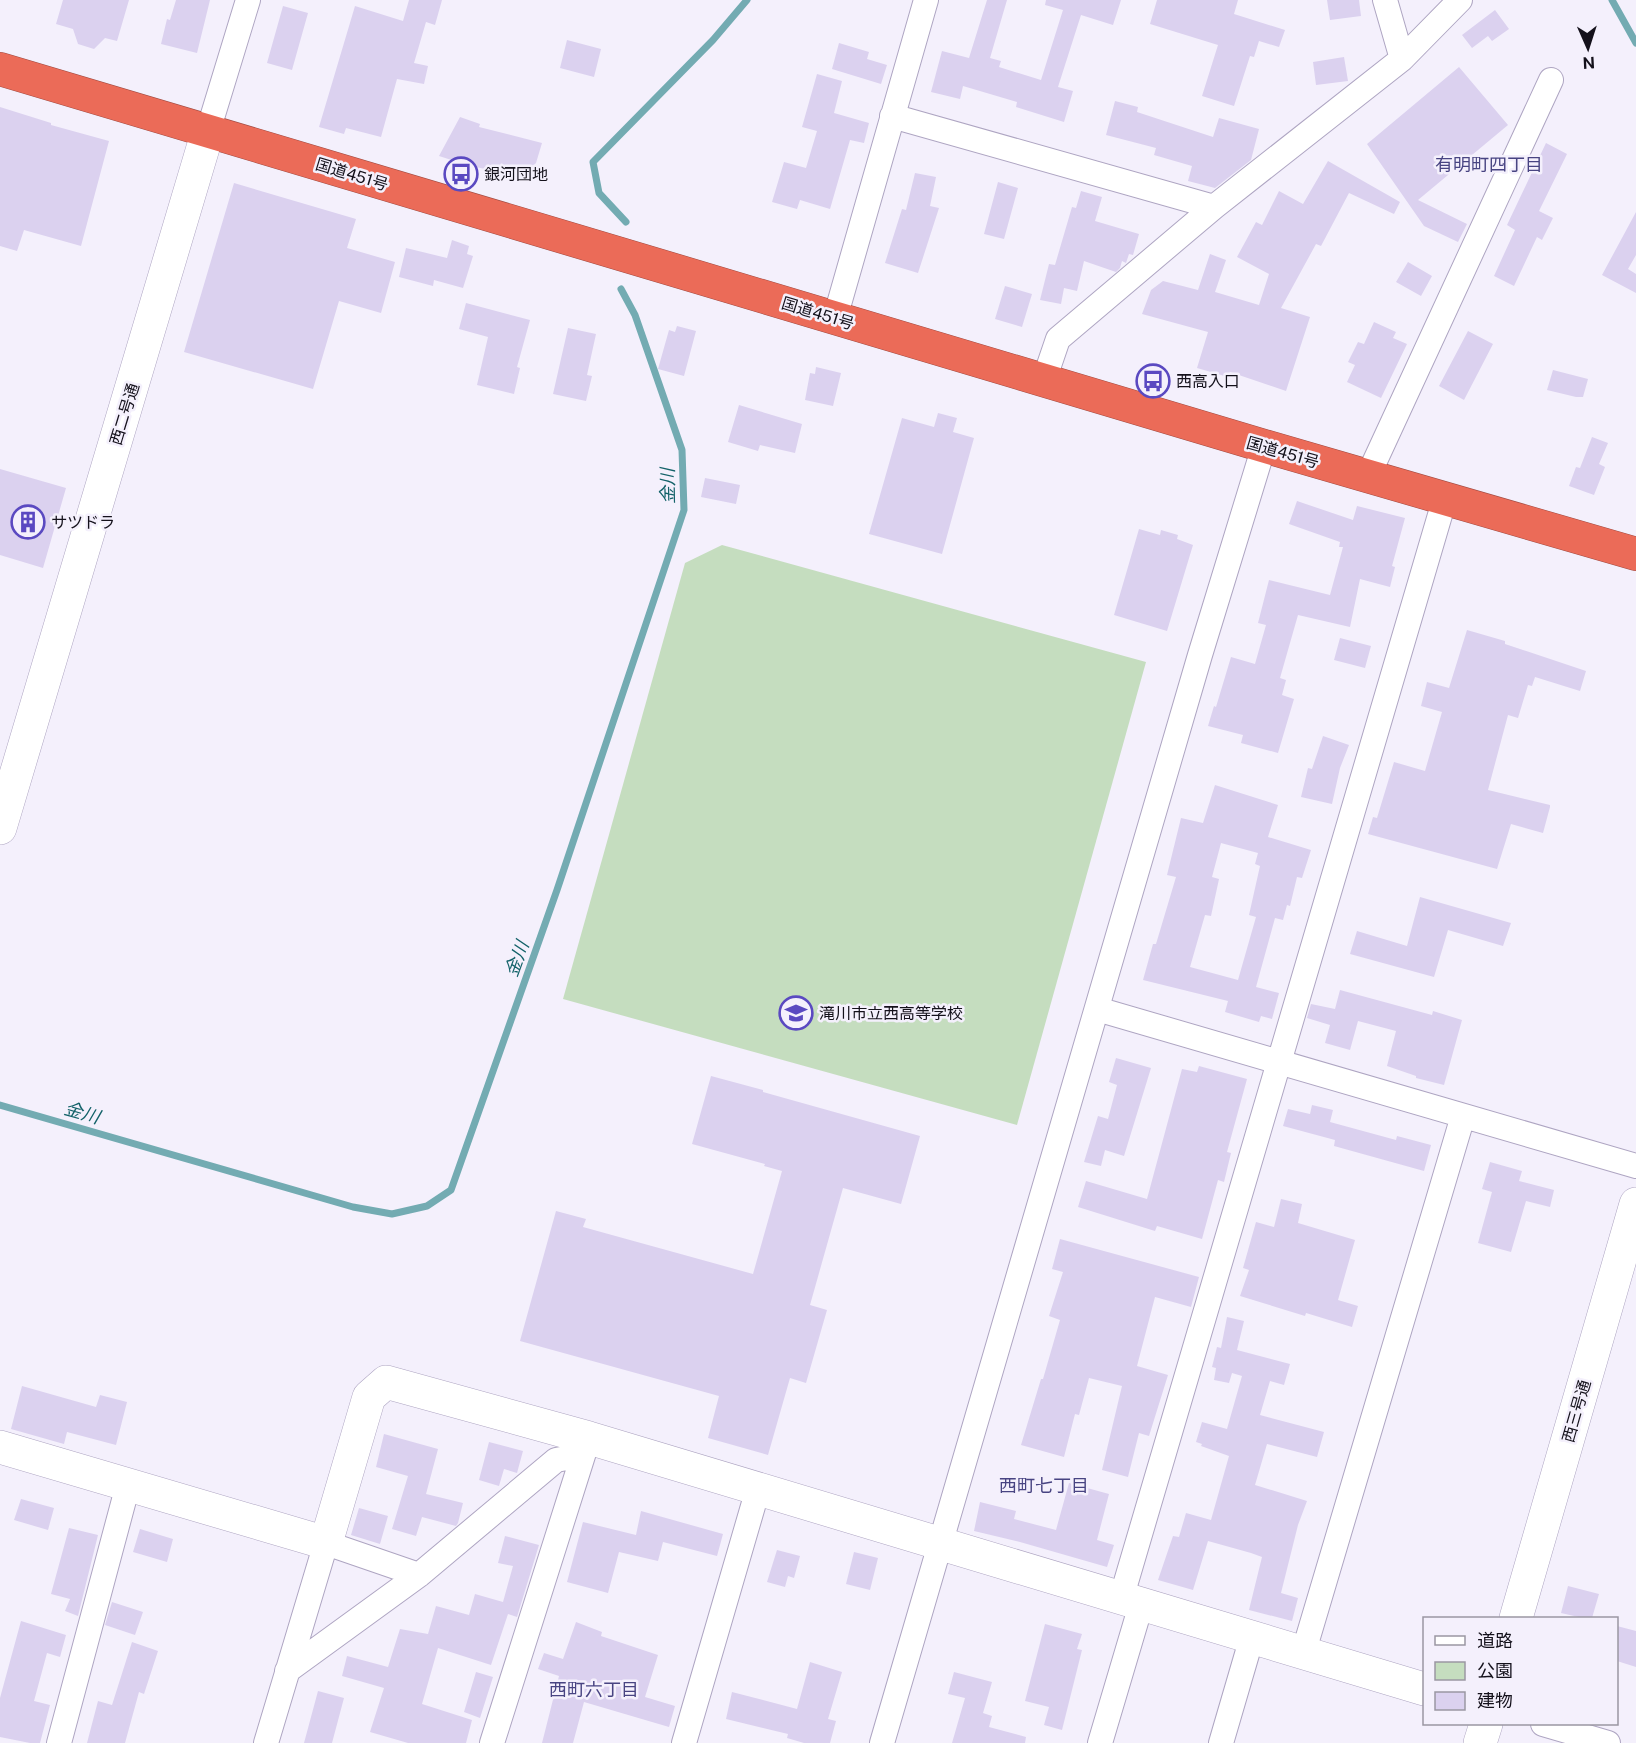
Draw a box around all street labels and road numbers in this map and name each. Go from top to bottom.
street label: 国道451号 [313,154,390,194]
street label: 国道451号 [779,293,856,333]
street label: 西二号通 [106,381,143,448]
street label: 国道451号 [1244,433,1321,472]
street label: 西三号通 [1559,1378,1594,1445]

